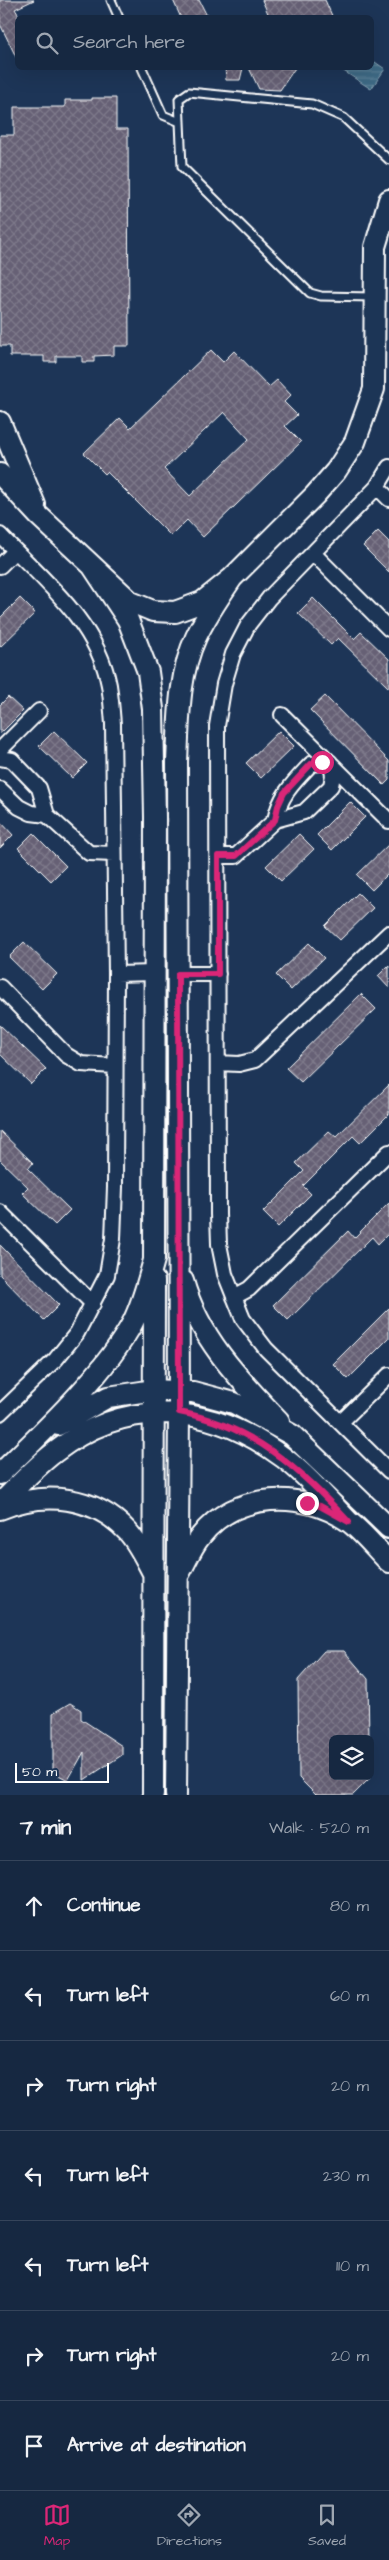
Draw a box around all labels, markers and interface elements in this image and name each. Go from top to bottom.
search box [15,15,374,70]
icon: search [33,29,61,57]
text: Search here [73,29,185,56]
route start [311,751,334,774]
route end [296,1492,319,1515]
map controls [329,1735,374,1780]
button: layers [329,1735,374,1780]
scale bar [15,1760,109,1783]
text: 50 m [22,1762,57,1782]
text: 7 min [20,1813,71,1842]
text: Walk · 520 m [269,1817,369,1839]
icon: ahead [20,1892,48,1920]
text: Continue [67,1892,141,1919]
text: 80 m [330,1895,369,1917]
icon: left [20,1982,48,2010]
text: Turn left [67,1982,148,2009]
text: 60 m [330,1985,369,2007]
icon: right [20,2072,48,2100]
text: Turn right [67,2072,156,2099]
text: 20 m [331,2075,369,2097]
icon: left [20,2162,48,2190]
text: Turn left [67,2162,148,2189]
text: 230 m [323,2165,369,2187]
icon: left [20,2252,48,2280]
text: Turn left [67,2252,148,2279]
text: 110 m [336,2255,369,2277]
icon: right [20,2342,48,2370]
text: Turn right [67,2342,156,2369]
text: 20 m [331,2345,369,2367]
icon: arrive [20,2432,48,2460]
text: Arrive at destination [67,2432,246,2459]
tab: Map [43,2501,71,2551]
tab: Directions [157,2501,222,2551]
tab: Saved [308,2501,346,2551]

